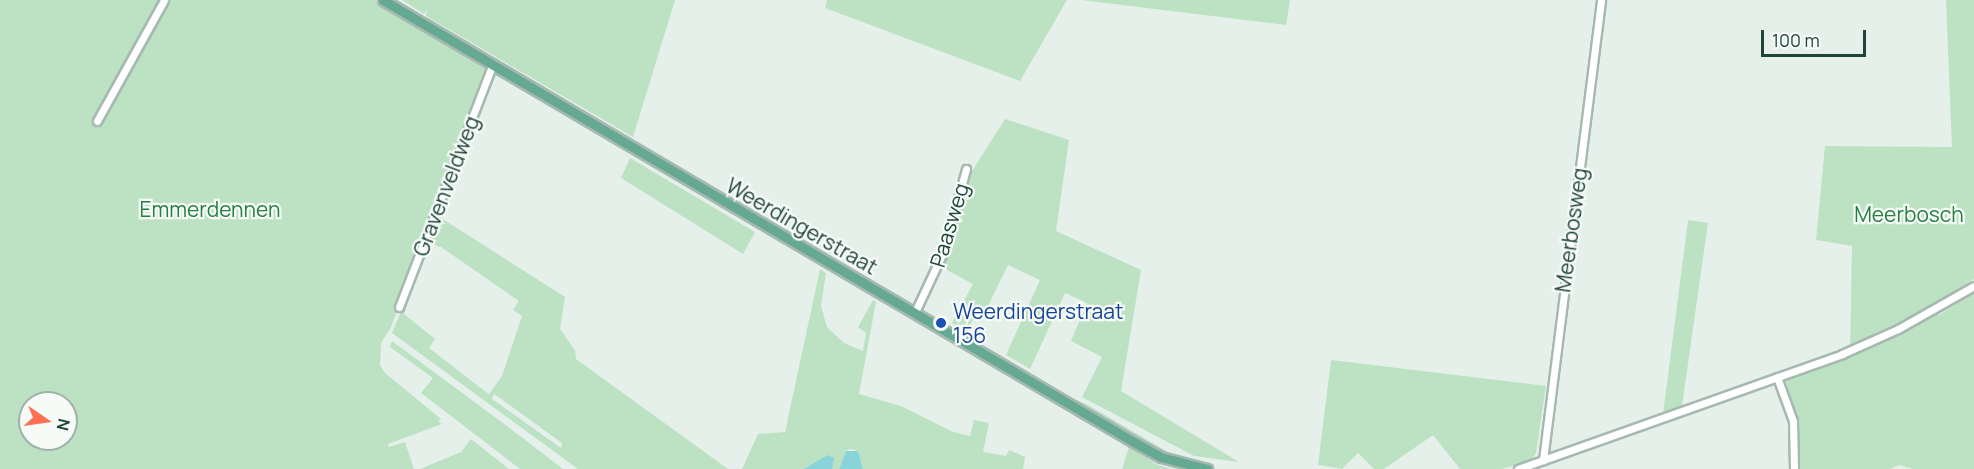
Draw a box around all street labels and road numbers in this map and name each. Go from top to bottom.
street label: Gravenveldweg [408,112,484,260]
street label: Meerbosweg [1550,166,1592,294]
street label: Weerdingerstraat [722,173,882,279]
street label: Paasweg [924,180,974,270]

